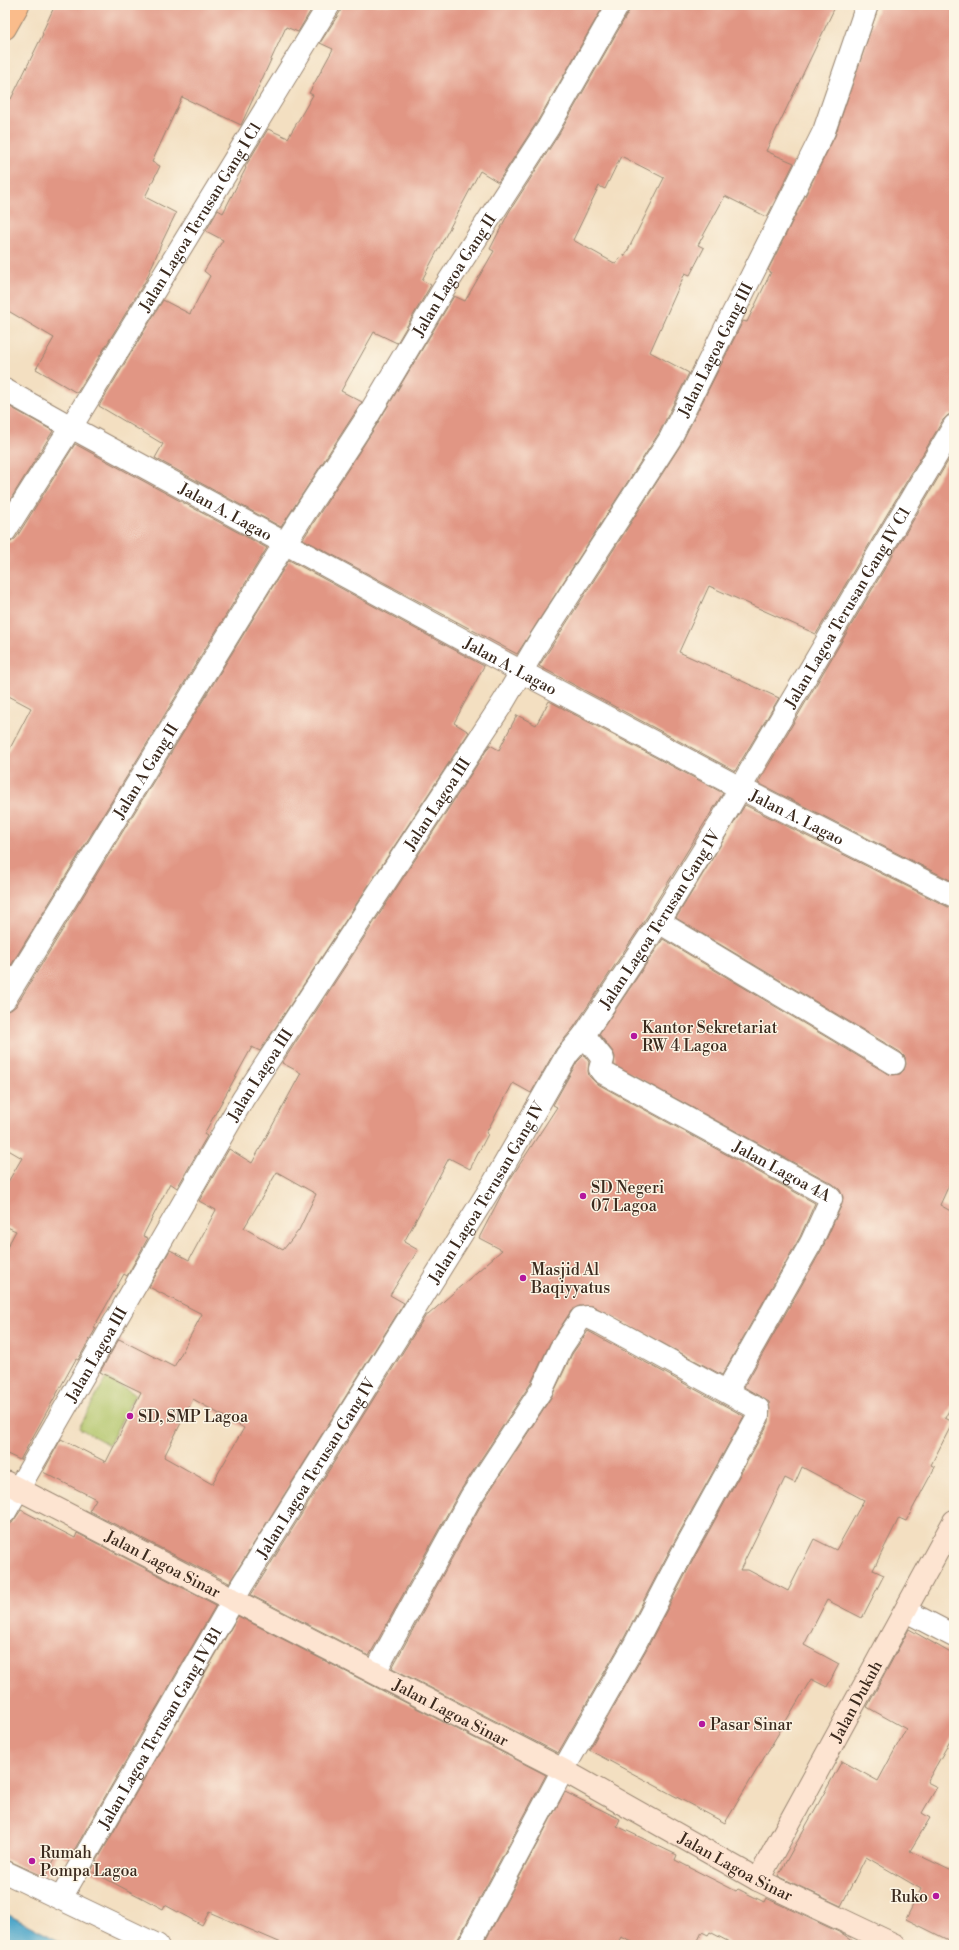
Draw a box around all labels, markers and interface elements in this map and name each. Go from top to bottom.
street label: Jalan Lagoa Terusan Gang I C1 [135,118,266,316]
street label: Jalan Lagoa Gang II [408,210,501,341]
street label: Jalan Lagoa Gang III [673,279,758,421]
street label: Jalan A. Lagao [175,478,276,545]
street label: Jalan Lagoa Terusan Gang IV C1 [780,503,915,713]
street label: Jalan A. Lagao [459,633,560,700]
street label: Jalan A Gang II [109,720,183,823]
street label: Jalan Lagoa III [400,754,475,855]
street label: Jalan A. Lagao [745,785,847,850]
street label: Jalan Lagoa Terusan Gang IV [595,826,725,1014]
place label: Kantor Sekretariat RW 4 Lagoa [642,1018,778,1056]
street label: Jalan Lagoa III [223,1025,297,1126]
marker: Kantor Sekretariat RW 4 Lagoa [629,1031,639,1041]
street label: Jalan Lagoa Terusan Gang IV [424,1098,550,1288]
street label: Jalan Lagoa 4A [728,1136,835,1207]
place label: SD Negeri 07 Lagoa [591,1178,664,1216]
marker: SD Negeri 07 Lagoa [578,1191,588,1201]
place label: Masjid Al Baqiyyatus [530,1260,610,1298]
marker: Masjid Al Baqiyyatus [518,1273,528,1283]
street label: Jalan Lagoa III [61,1304,132,1407]
street label: Jalan Lagoa Terusan Gang IV [252,1374,381,1563]
place label: SD, SMP Lagoa [138,1407,249,1427]
marker: SD, SMP Lagoa [125,1411,135,1421]
street label: Jalan Lagoa Sinar [101,1526,224,1603]
street label: Jalan Lagoa Terusan Gang IV B1 [94,1623,227,1834]
street label: Jalan Dukuh [826,1657,887,1746]
street label: Jalan Lagoa Sinar [389,1675,512,1751]
place label: Pasar Sinar [710,1715,793,1735]
marker: Pasar Sinar [697,1719,707,1729]
street label: Jalan Lagoa Sinar [674,1828,796,1906]
place label: Rumah Pompa Lagoa [40,1843,138,1881]
marker: Rumah Pompa Lagoa [27,1856,37,1866]
place label: Ruko [891,1887,928,1907]
marker: Ruko [931,1891,941,1901]

